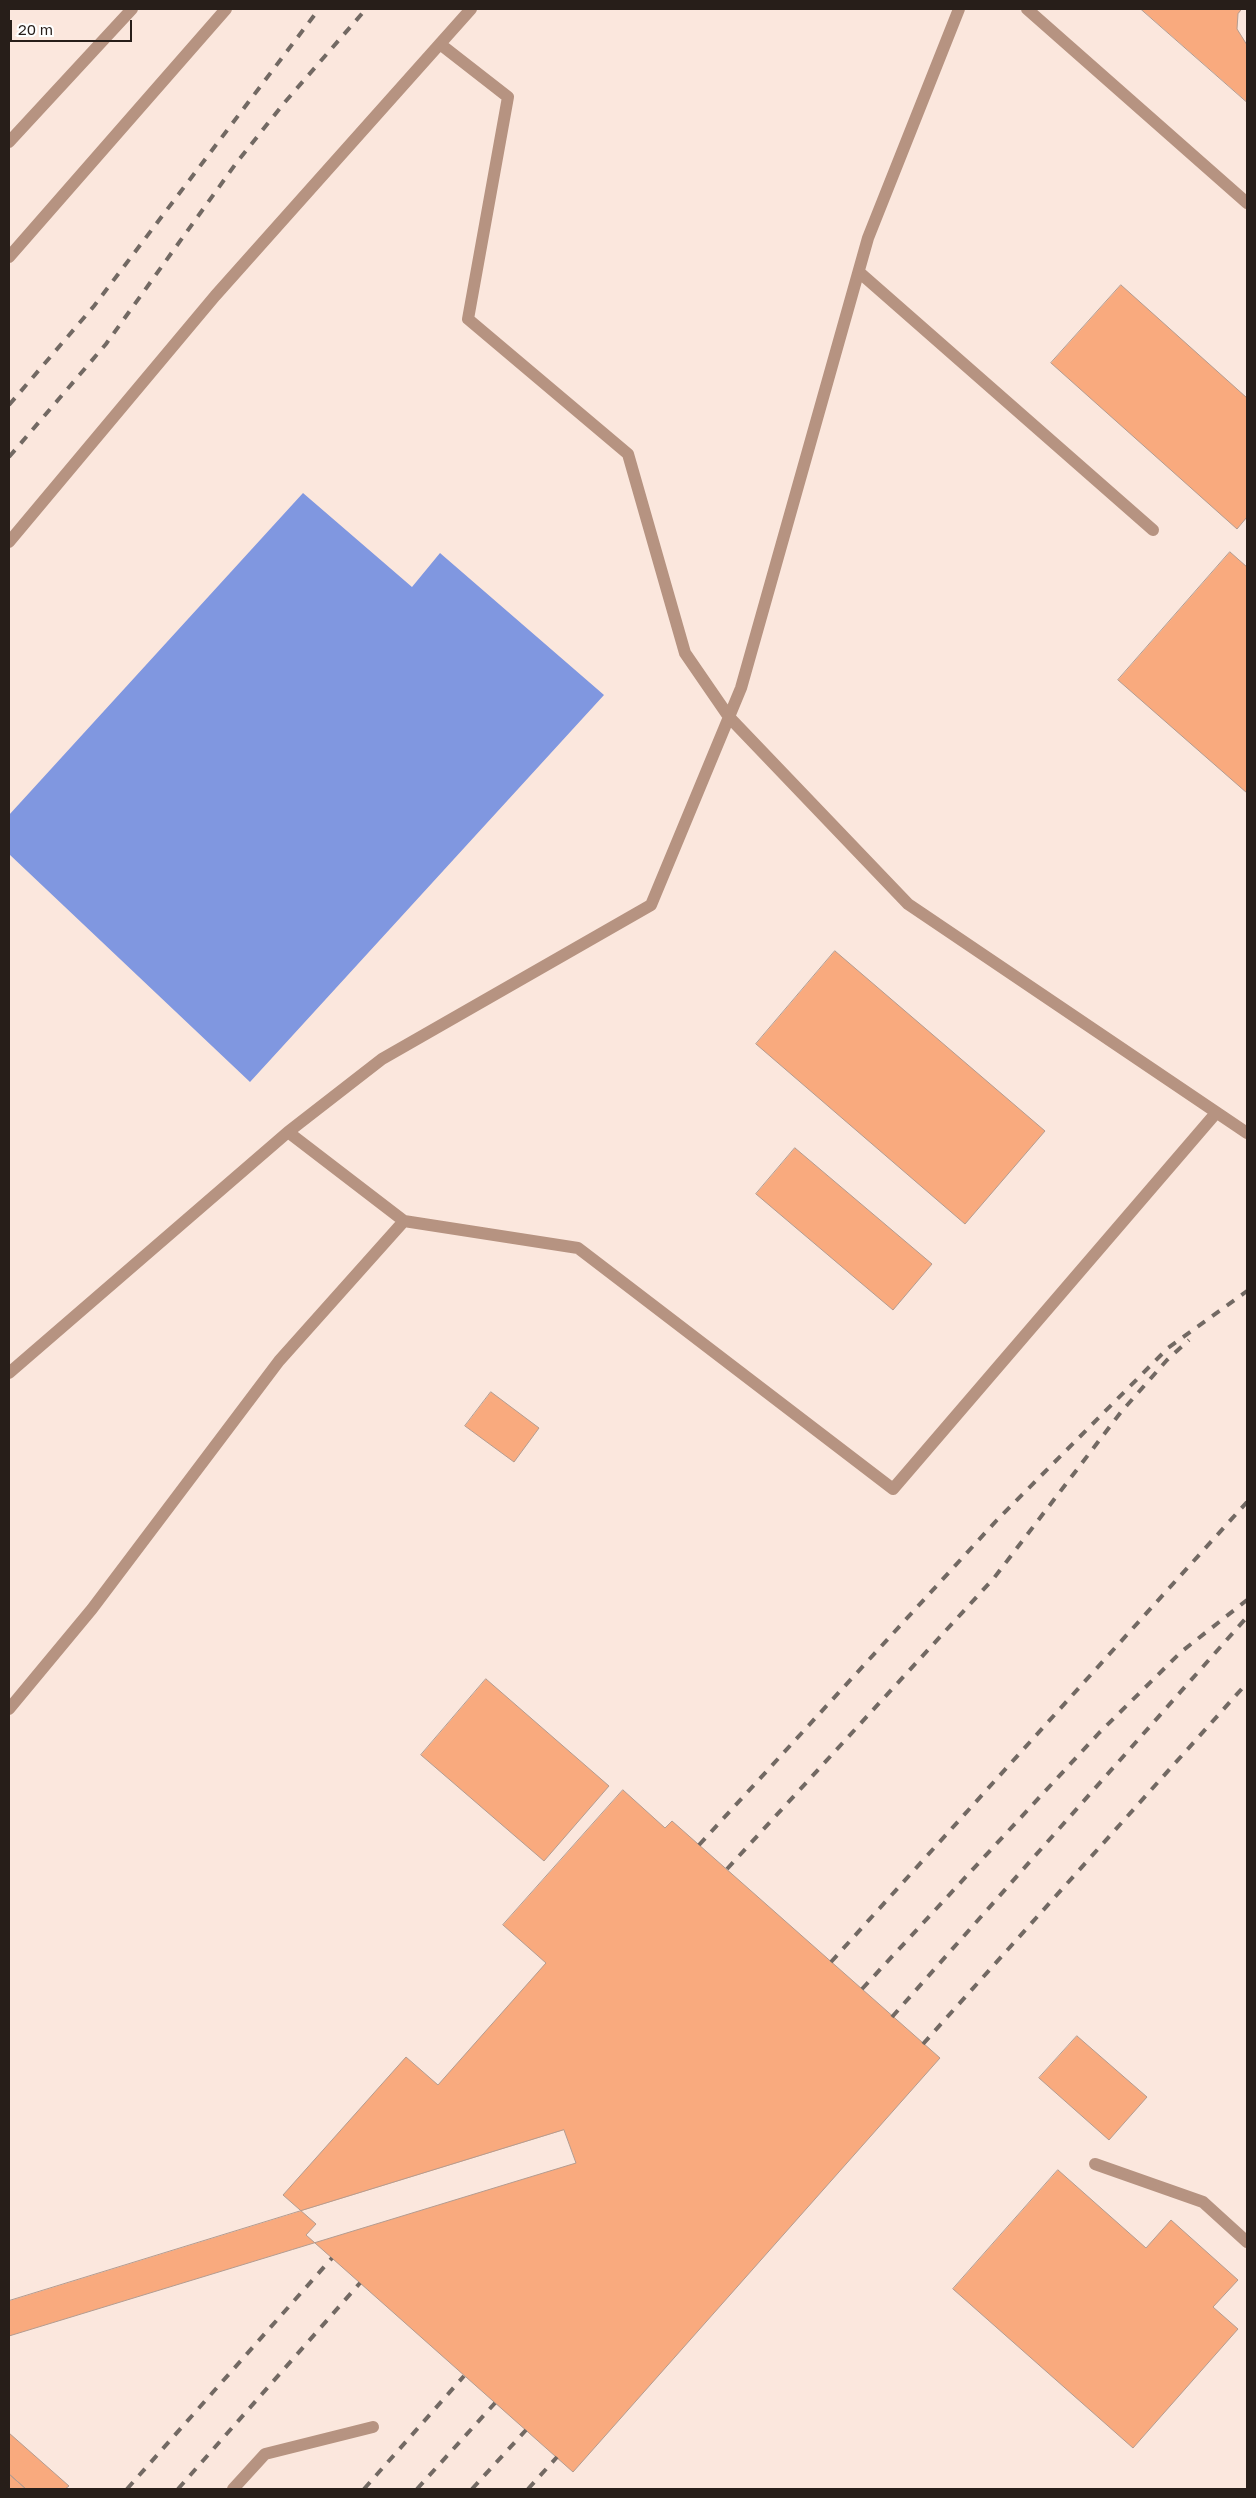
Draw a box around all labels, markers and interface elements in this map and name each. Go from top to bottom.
scale bar [12,10,135,42]
text: 20 m [18,20,53,38]

